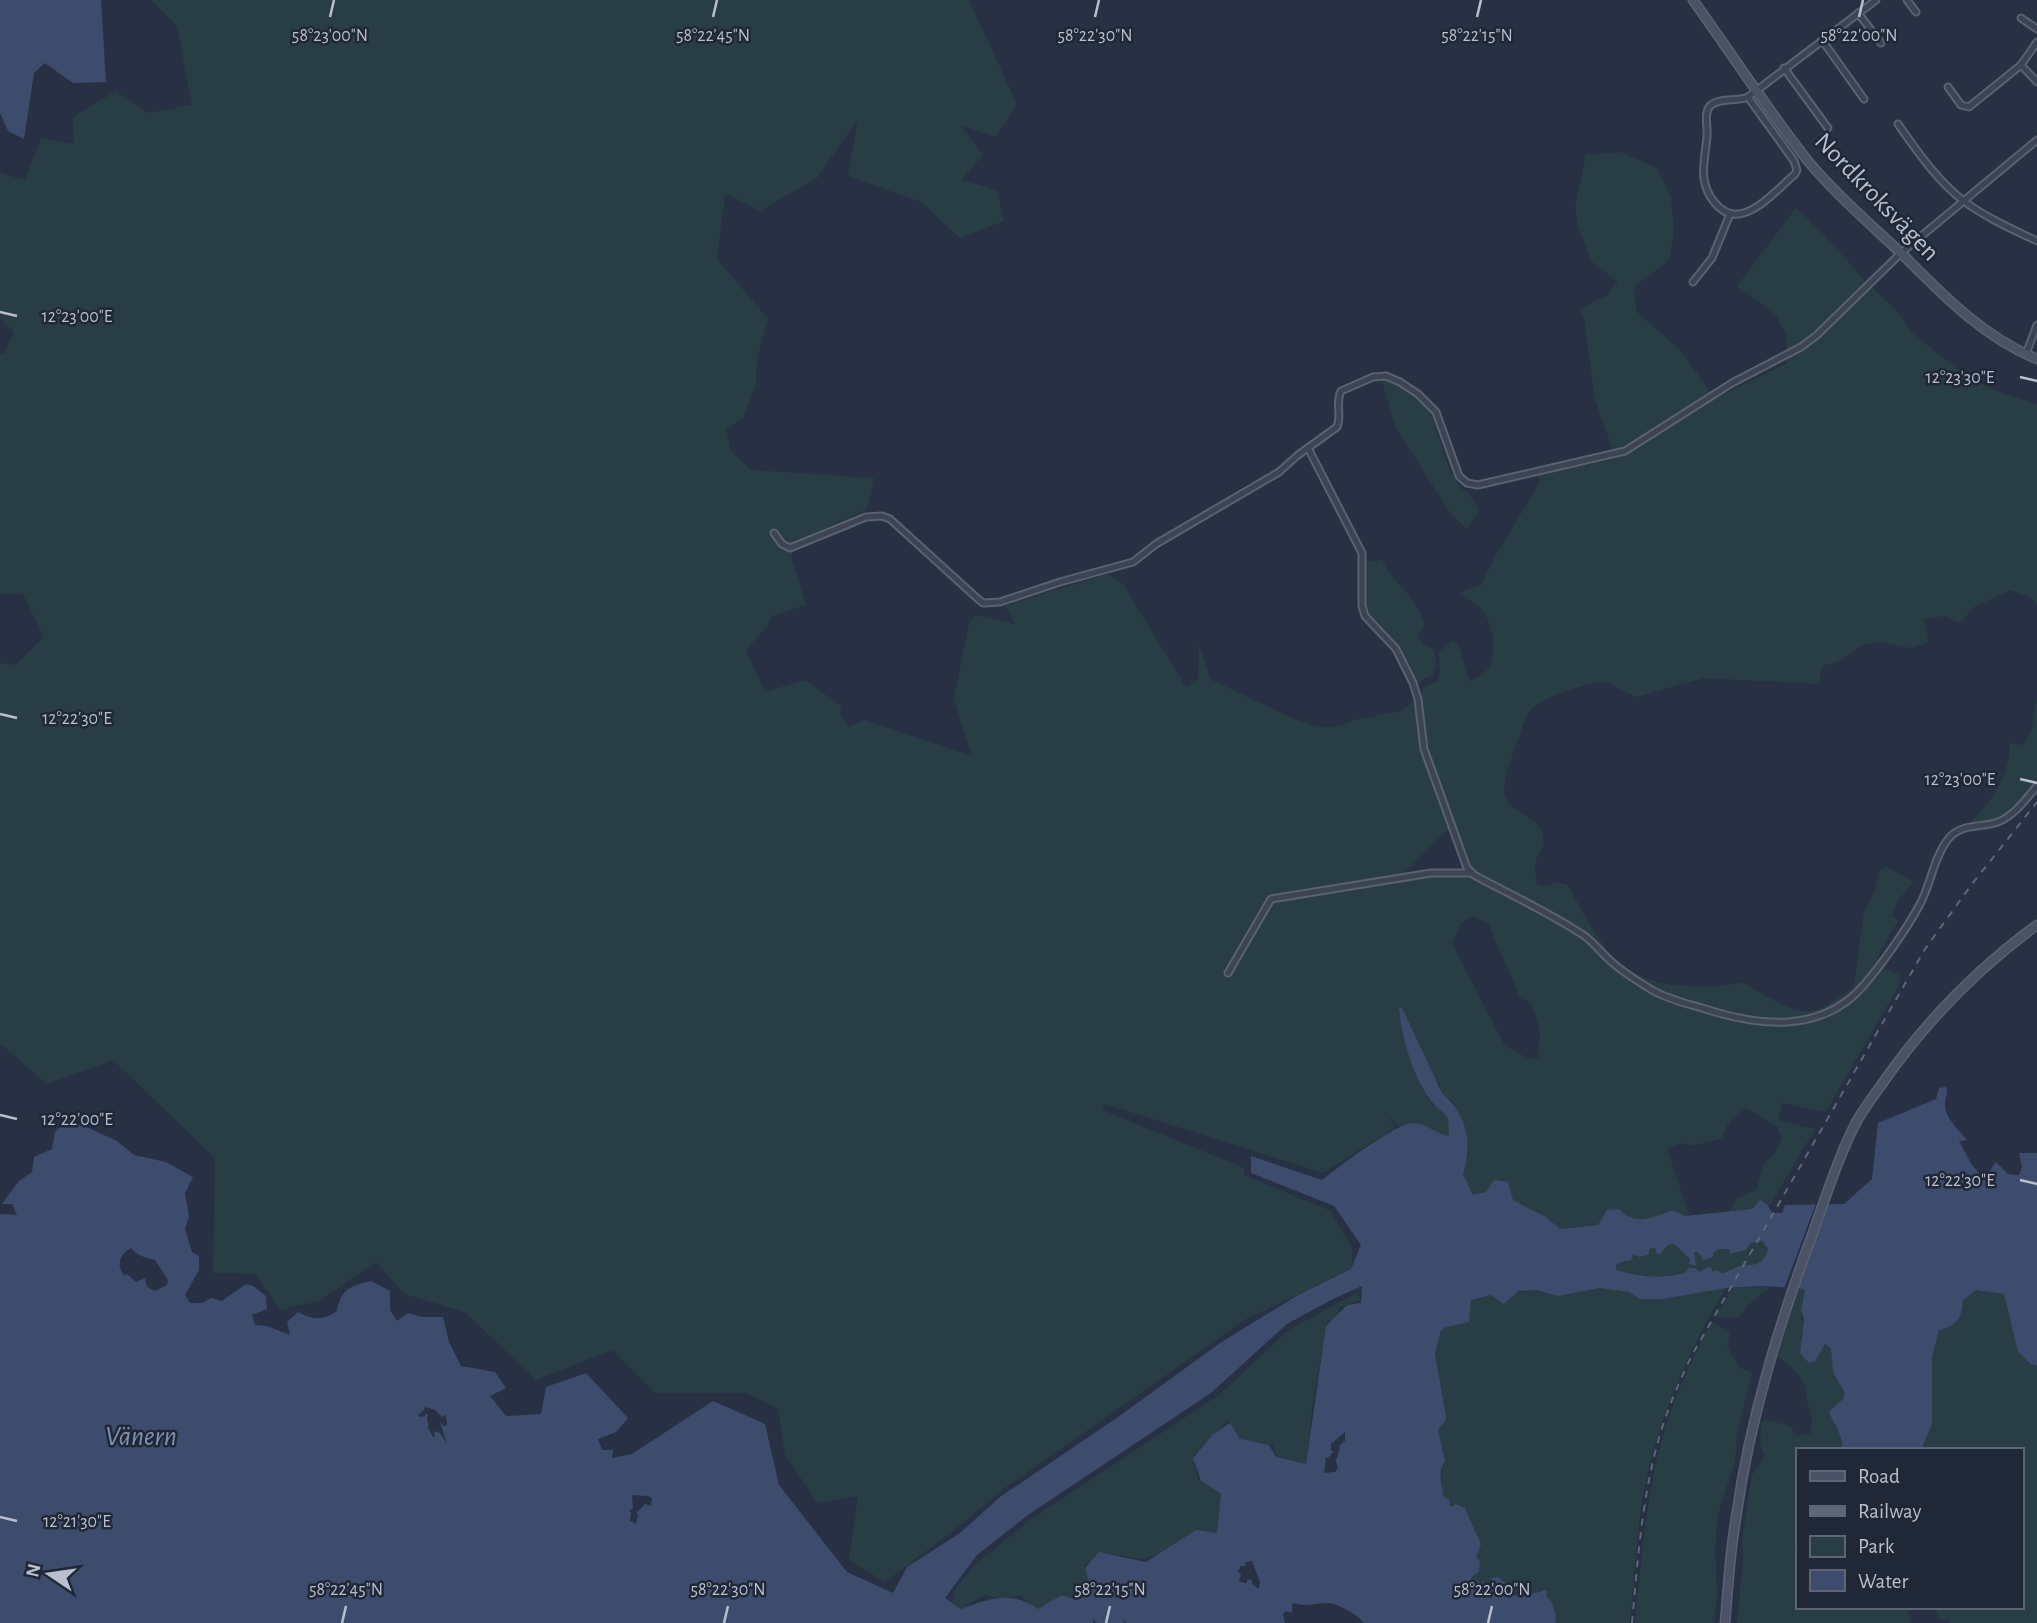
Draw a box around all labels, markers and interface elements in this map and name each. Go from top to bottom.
text: 58°23'00"N [292,27,368,45]
text: 58°22'45"N [676,27,750,45]
text: 58°22'30"N [1058,27,1132,45]
text: 58°22'15"N [1441,27,1513,45]
text: 58°22'00"N [1820,27,1898,45]
street label: Nordkroksvägen [1810,128,1944,266]
text: 12°23'00"E [42,308,113,326]
text: 12°23'30"E [1926,369,1995,387]
text: 12°22'30"E [42,710,112,728]
text: 12°23'00"E [1925,771,1996,789]
text: 12°22'00"E [41,1111,113,1129]
text: 12°22'30"E [1925,1172,1995,1190]
water label: Vänern [105,1423,177,1451]
legend [1796,1448,2023,1609]
text: Road [1858,1466,1900,1487]
text: Railway [1858,1501,1921,1522]
text: 12°21'30"E [43,1513,111,1531]
text: Park [1858,1536,1895,1557]
north arrow [14,1539,84,1609]
text: N [23,1562,45,1579]
text: Water [1858,1571,1908,1592]
text: 58°22'45"N [309,1581,383,1599]
text: 58°22'30"N [691,1581,765,1599]
text: 58°22'15"N [1074,1581,1146,1599]
text: 58°22'00"N [1453,1581,1531,1599]

